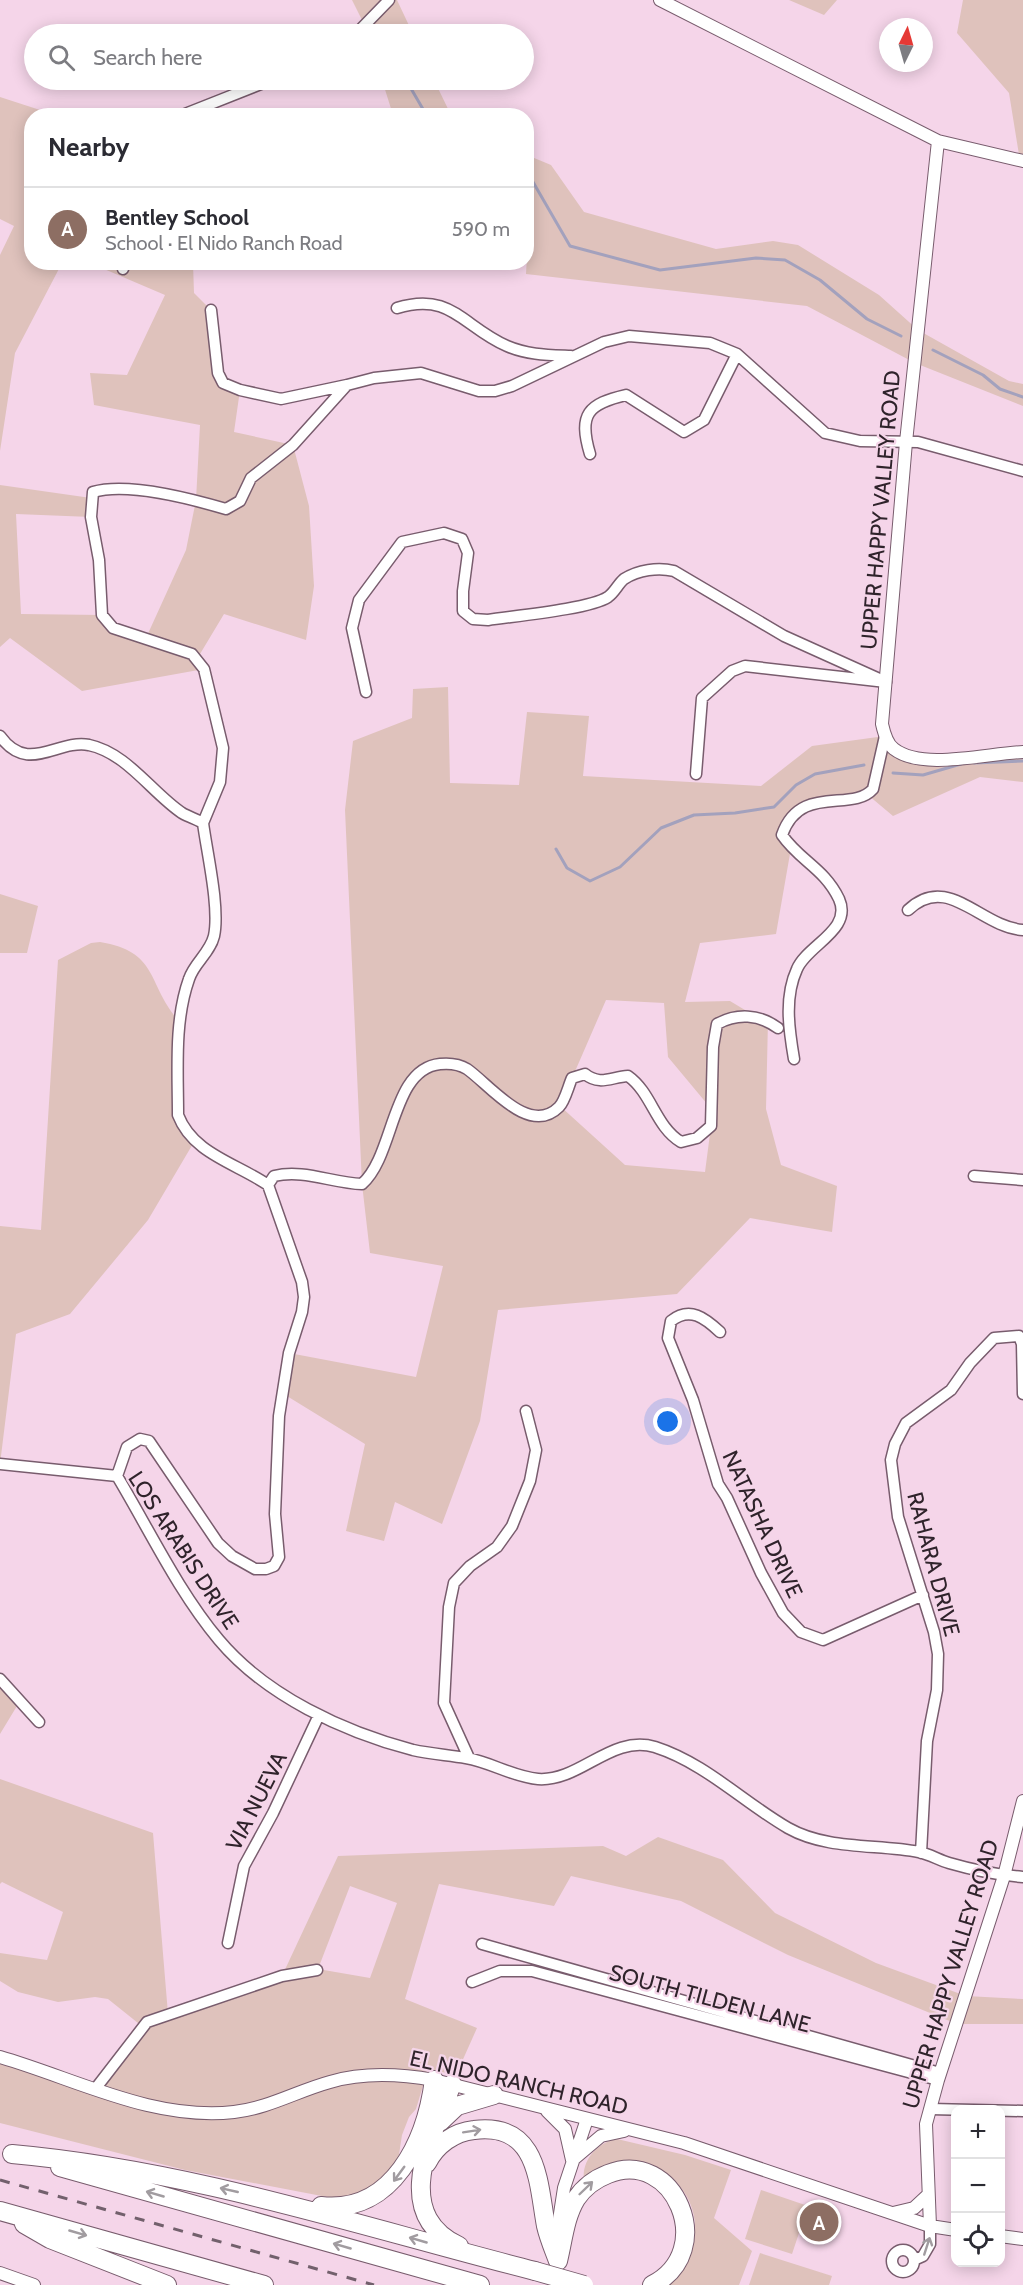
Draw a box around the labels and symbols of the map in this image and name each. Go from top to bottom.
north arrow [879,18,933,72]
street label: UPPER HAPPY VALLEY ROAD [855,369,906,651]
your location [653,1407,682,1436]
street label: NATASHA DRIVE [717,1446,808,1602]
street label: LOS ARABIS DRIVE [123,1466,245,1634]
street label: RAHARA DRIVE [901,1489,966,1639]
street label: VIA NUEVA [220,1747,293,1855]
street label: UPPER HAPPY VALLEY ROAD [897,1836,1004,2112]
street label: SOUTH TILDEN LANE [606,1959,813,2038]
street label: EL NIDO RANCH ROAD [407,2044,631,2121]
one-way arrow [462,2126,481,2137]
one-way arrow [393,2165,405,2181]
one-way arrow [579,2181,594,2196]
one-way arrow [220,2184,239,2195]
one-way arrow [146,2187,165,2199]
pin: A [800,2200,838,2244]
one-way arrow [68,2227,87,2239]
one-way arrow [408,2234,427,2245]
one-way arrow [922,2236,933,2255]
one-way arrow [333,2240,352,2252]

